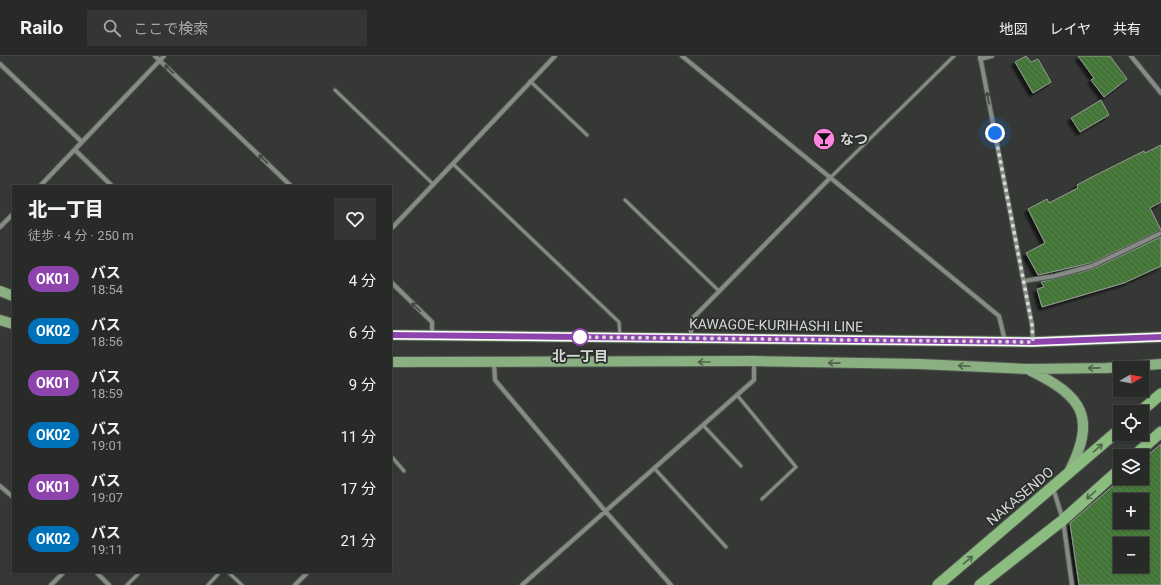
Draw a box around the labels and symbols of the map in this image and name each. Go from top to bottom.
one-way arrow [164,64,174,74]
one-way arrow [984,91,992,104]
your location [985,123,1005,143]
bar icon: なつ [811,126,837,152]
place label: なつ [840,131,868,147]
one-way arrow [258,154,268,164]
one-way arrow [411,302,421,312]
street label: KAWAGOE-KURIHASHI LINE [689,315,863,335]
marker: 北一丁目 [571,328,589,346]
place label: 北一丁目 [552,348,608,364]
one-way arrow [698,358,711,365]
one-way arrow [828,359,841,367]
north arrow [1113,361,1149,397]
one-way arrow [958,363,971,370]
one-way arrow [1088,364,1101,372]
one-way arrow [1093,444,1104,453]
street label: NAKASENDO [983,463,1057,529]
one-way arrow [1086,490,1096,499]
one-way arrow [962,555,973,564]

